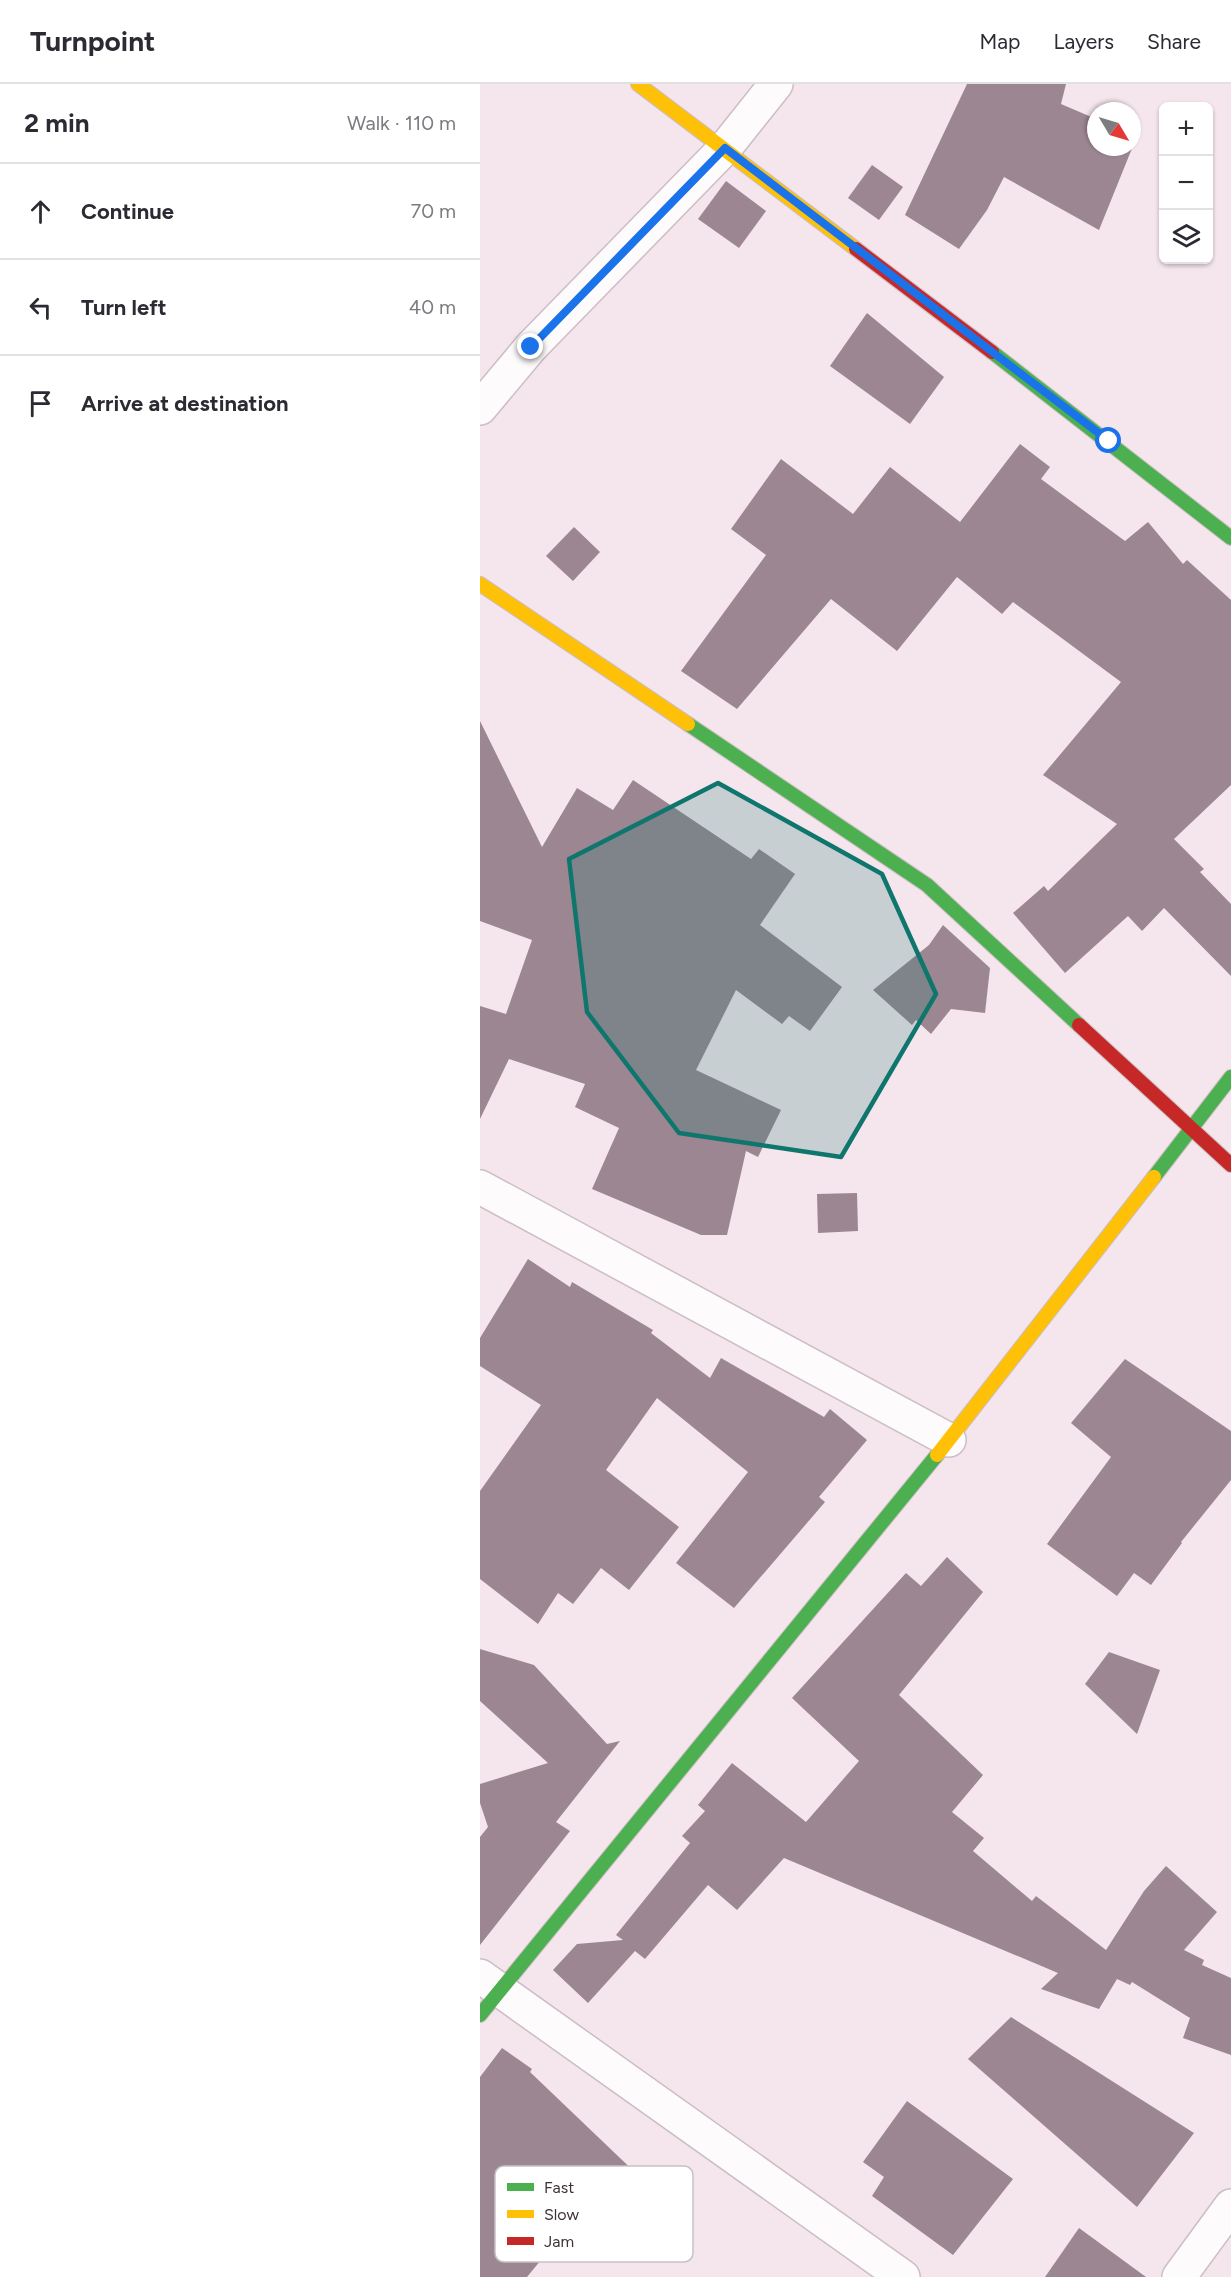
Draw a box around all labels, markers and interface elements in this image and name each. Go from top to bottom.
text: Turnpoint [30,24,155,58]
text: Map [980,29,1020,54]
text: Layers [1053,29,1114,54]
text: Share [1147,29,1201,54]
north arrow [1087,102,1141,156]
map controls [1159,102,1213,264]
button: + [1159,102,1213,156]
text: 2 min [24,107,90,139]
text: Walk · 110 m [347,111,456,135]
button: − [1159,156,1213,210]
icon: ahead [24,195,57,228]
text: Continue [81,198,174,225]
text: 70 m [410,199,456,223]
button: layers [1159,210,1213,264]
icon: left [24,291,57,324]
text: Turn left [81,294,167,321]
text: 40 m [409,295,456,319]
route end [517,333,543,359]
icon: arrive [24,387,57,420]
text: Arrive at destination [81,390,289,417]
route start [1095,427,1121,453]
legend [495,2166,693,2262]
text: Fast [544,2178,574,2197]
text: Slow [544,2205,579,2224]
text: Jam [544,2232,574,2251]

